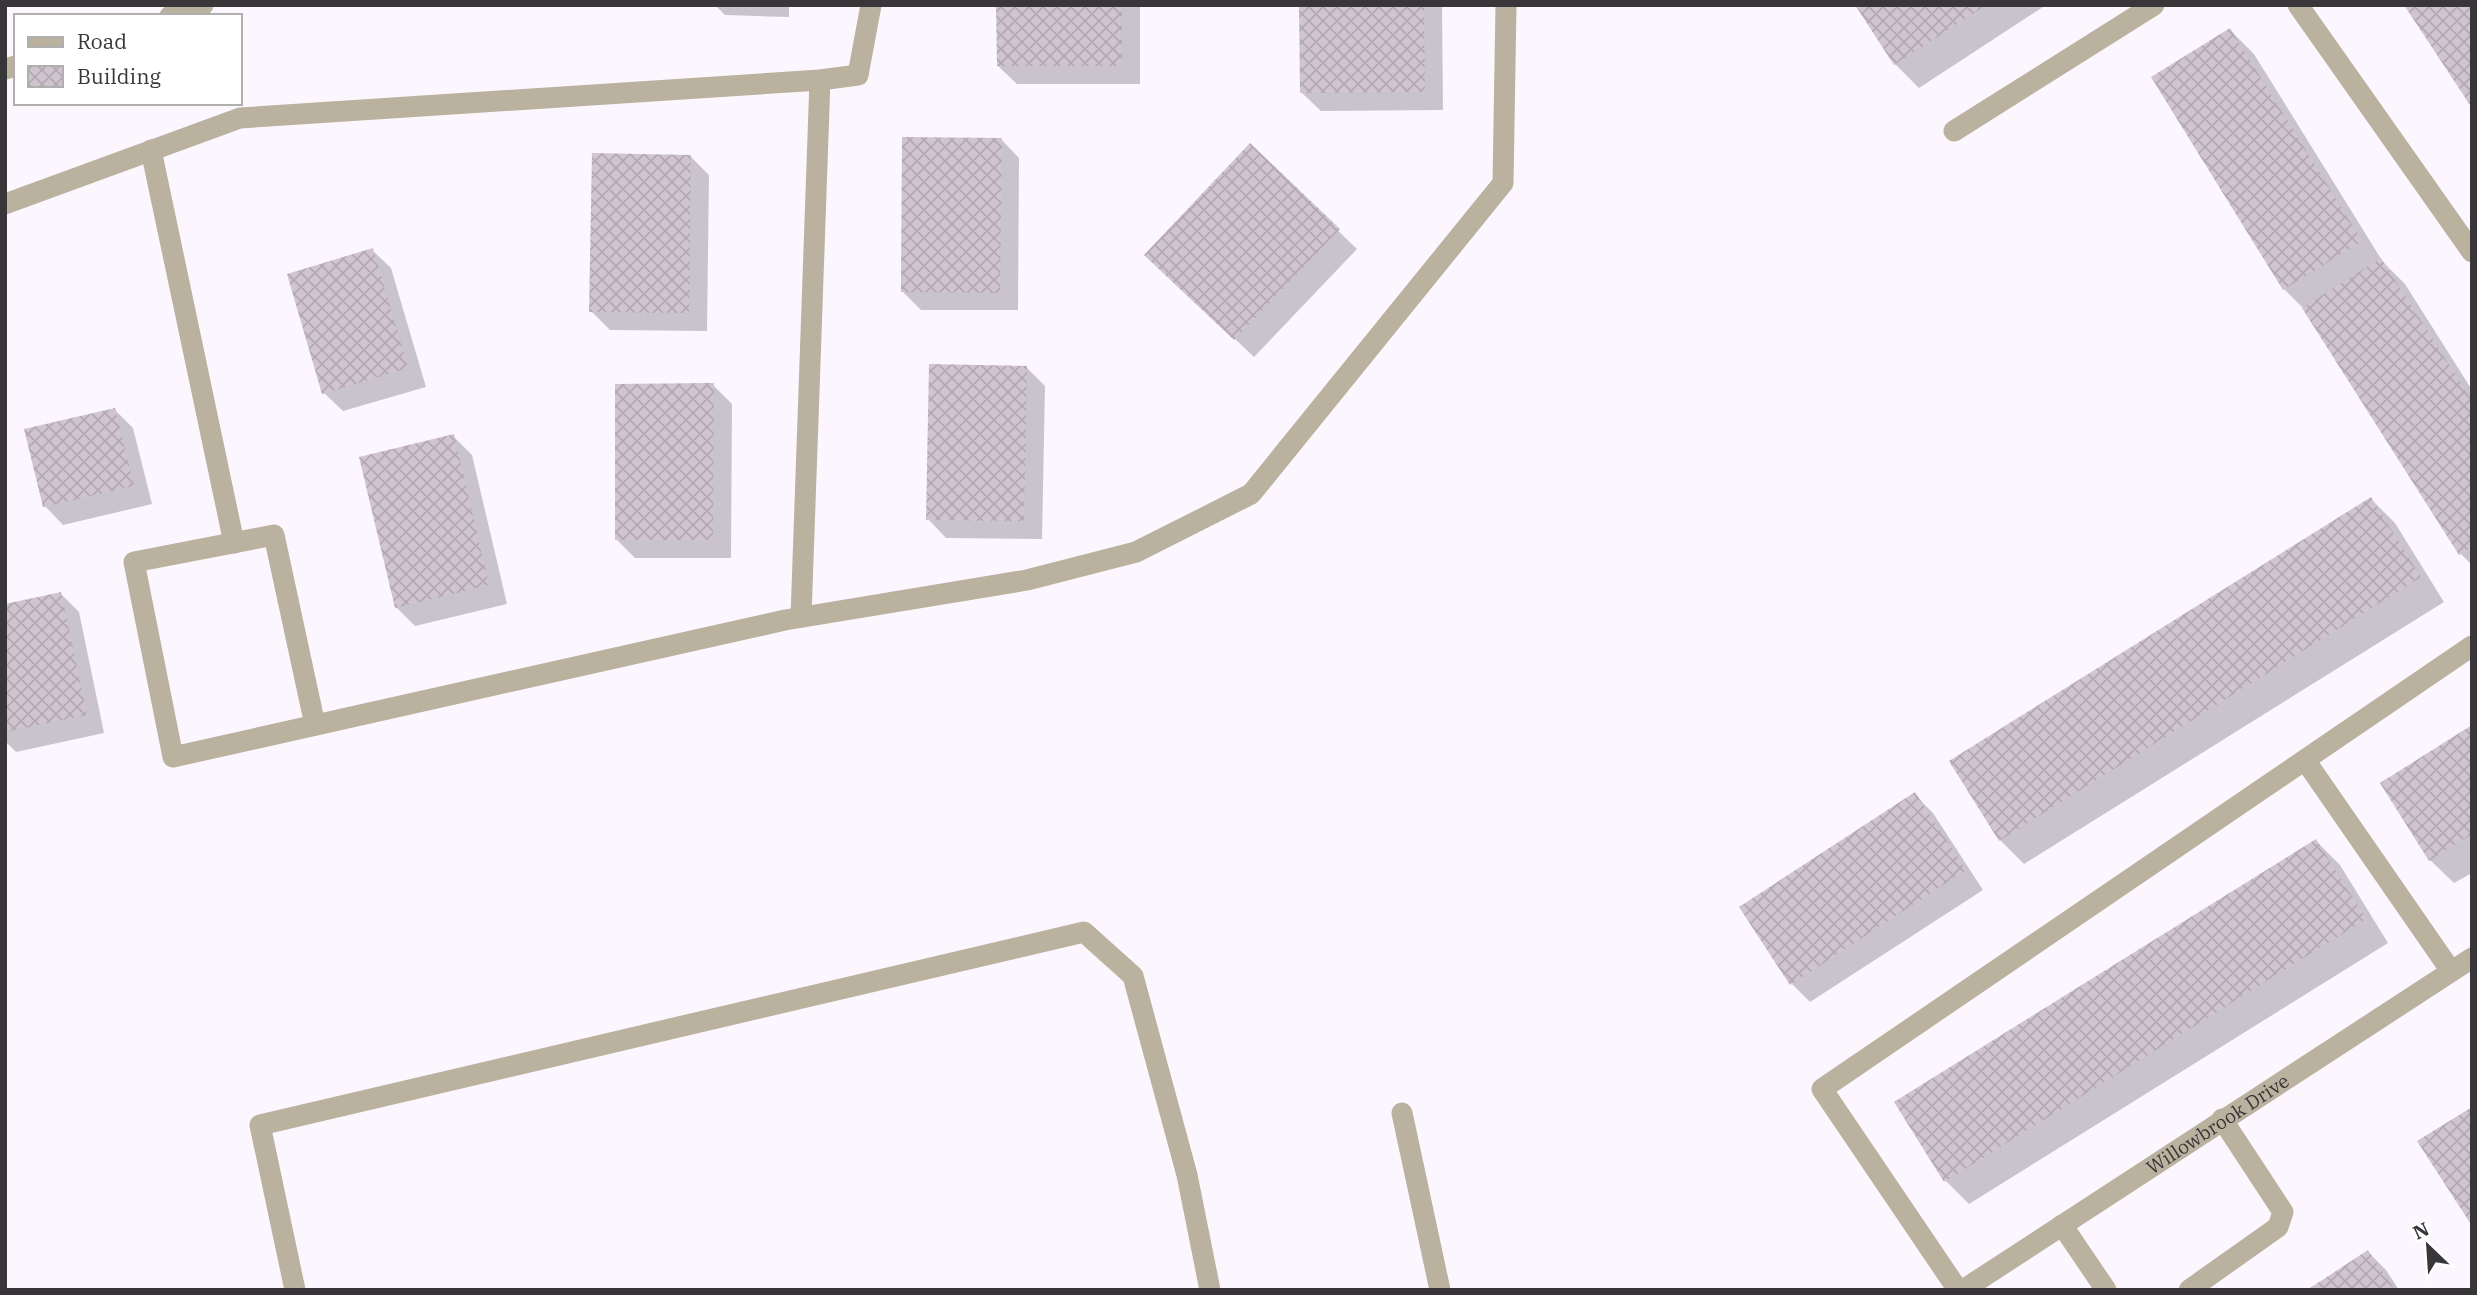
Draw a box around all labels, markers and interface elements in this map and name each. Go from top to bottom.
legend [14,14,242,105]
text: Road [77,27,127,55]
text: Building [77,62,162,90]
street label: Willowbrook Drive [2142,1069,2294,1179]
north arrow [2393,1211,2463,1281]
text: N [2409,1217,2433,1245]

